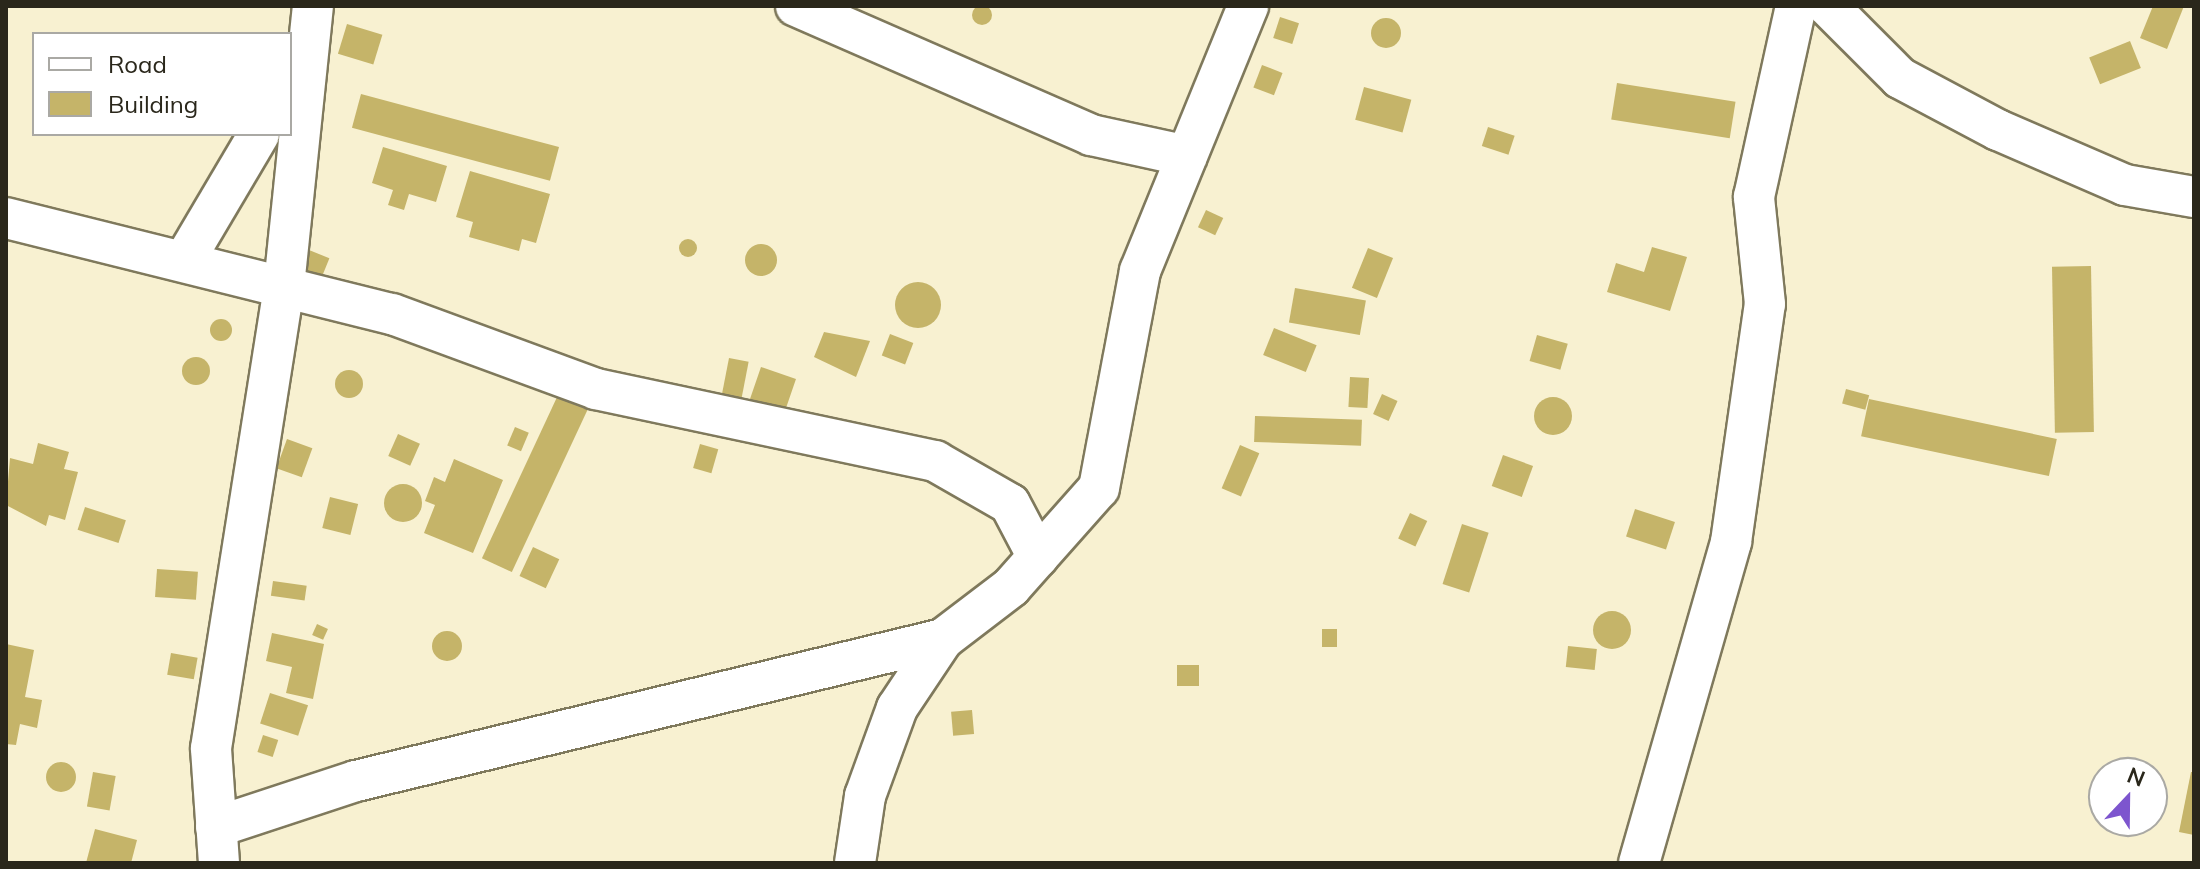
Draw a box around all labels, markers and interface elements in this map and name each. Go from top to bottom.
legend [32,32,292,136]
text: Road [108,49,167,79]
text: Building [108,89,198,119]
north arrow [2088,757,2168,837]
text: N [2123,761,2149,793]

